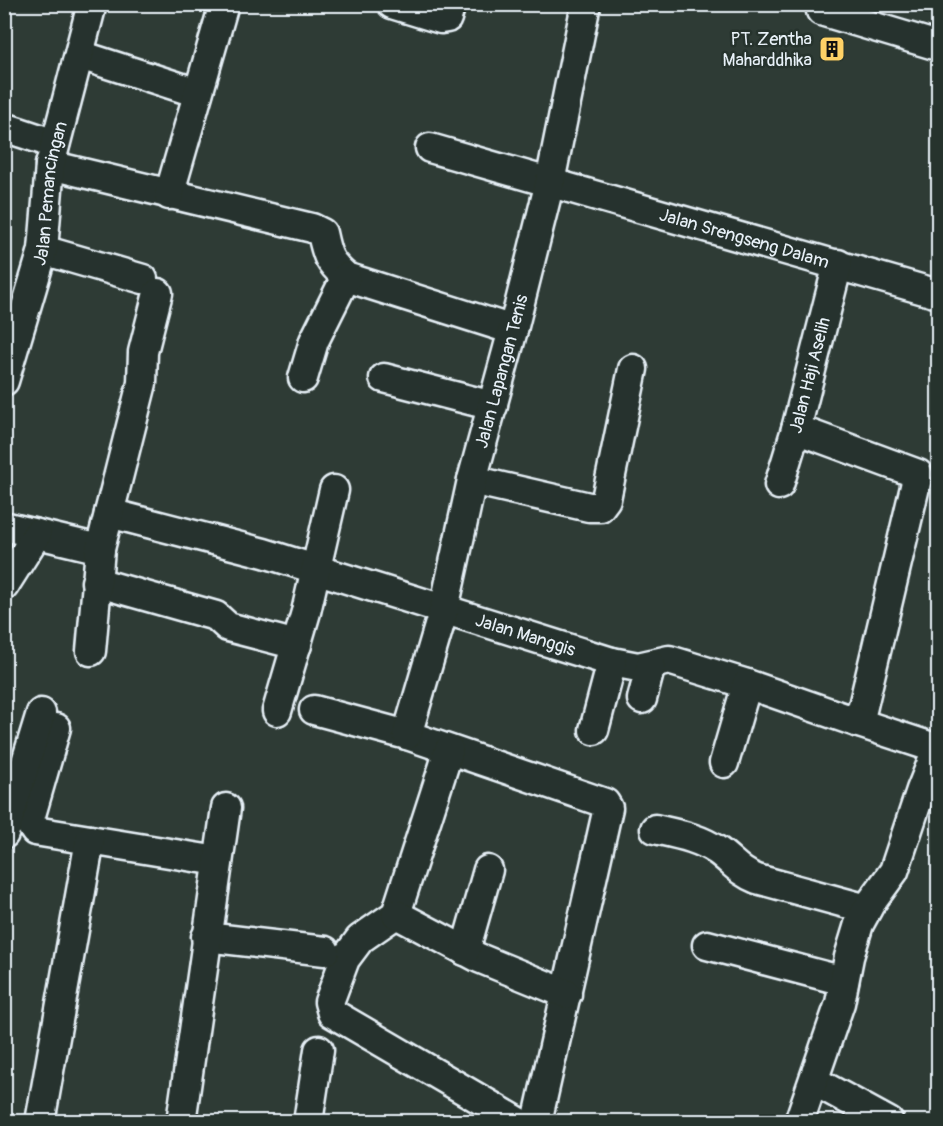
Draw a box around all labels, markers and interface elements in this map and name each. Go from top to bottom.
place label: PT. Zentha Maharddhika [722,28,812,72]
building icon: PT. Zentha Maharddhika [817,34,847,64]
street label: Jalan Pemancingan [28,119,73,268]
street label: Jalan Srengseng Dalam [657,203,832,274]
street label: Jalan Lapangan Tenis [470,292,533,451]
street label: Jalan Haji Aselih [784,315,836,436]
street label: Jalan Manggis [472,609,578,662]

